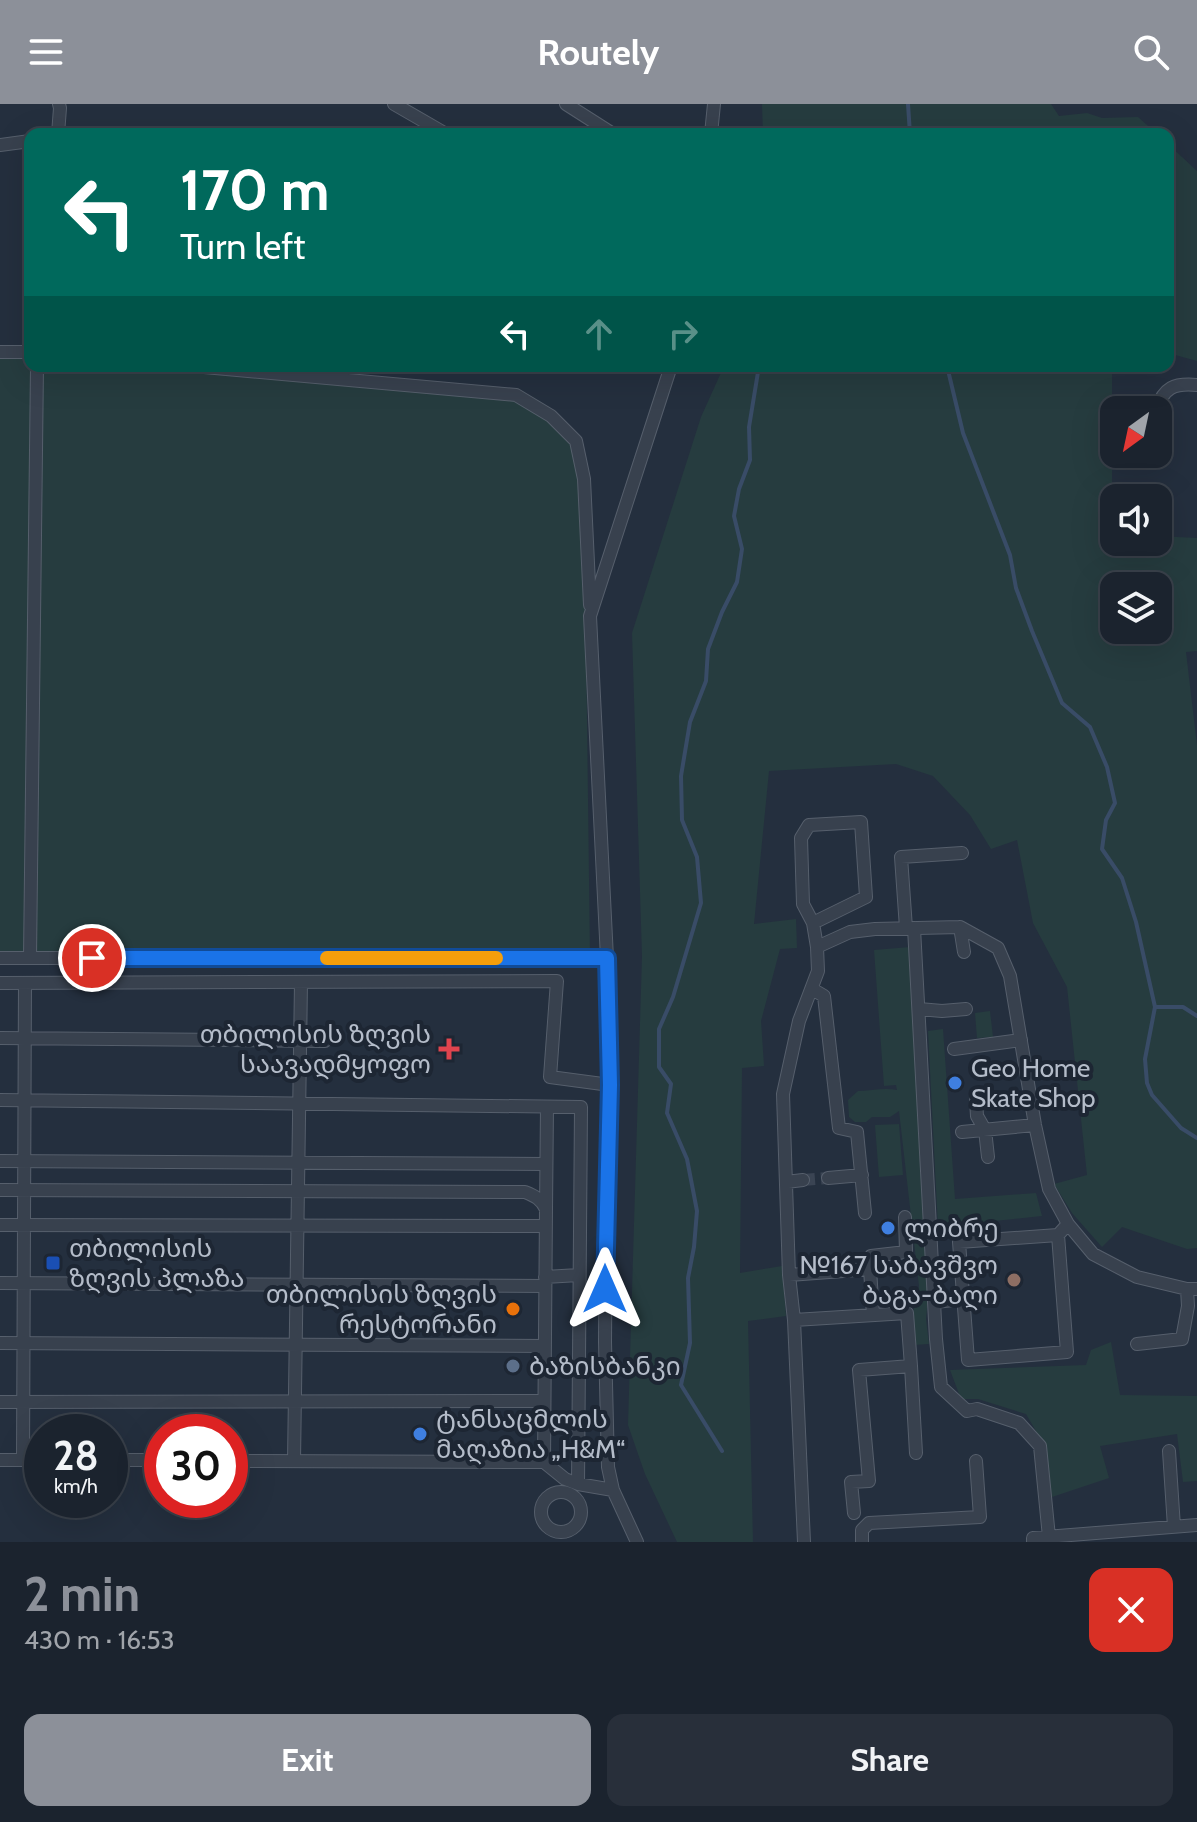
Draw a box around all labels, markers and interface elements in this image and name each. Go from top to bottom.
icon: menu [24,30,68,74]
text: Routely [538,30,659,74]
icon: search [1129,30,1173,74]
text: 170 m [180,156,330,224]
icon: left [48,160,152,264]
text: Turn left [180,224,305,268]
icon: left [493,312,537,356]
icon: ahead [577,312,621,356]
icon: right [661,312,705,356]
north arrow [1100,396,1172,468]
map controls [1100,396,1172,644]
button: sound [1100,484,1172,556]
button: layers [1100,572,1172,644]
pin [58,924,126,992]
icon: arrive [70,936,114,980]
place label: თბილისის ზღვის საავადმყოფო [200,1018,431,1080]
marker: თბილისის ზღვის საავადმყოფო [438,1038,460,1060]
place label: Geo Home Skate Shop [971,1052,1096,1114]
marker: Geo Home Skate Shop [946,1074,964,1092]
place label: ლიბრე [904,1212,999,1244]
marker: ლიბრე [879,1219,897,1237]
place label: თბილისის ზღვის პლაზა [69,1232,245,1294]
position arrow [563,1247,647,1331]
place label: №167 საბავშვო ბაგა-ბაღი [800,1249,998,1311]
marker: თბილისის ზღვის პლაზა [44,1254,62,1272]
marker: №167 საბავშვო ბაგა-ბაღი [1005,1271,1023,1289]
place label: თბილისის ზღვის რესტორანი [266,1278,497,1340]
marker: თბილისის ზღვის რესტორანი [504,1300,522,1318]
place label: ბაზისბანკი [529,1350,681,1382]
marker: ბაზისბანკი [504,1357,522,1375]
place label: ტანსაცმლის მაღაზია „H&M“ [436,1403,625,1465]
speed limit sign: 30 [144,1414,248,1518]
marker: ტანსაცმლის მაღაზია „H&M“ [411,1425,429,1443]
text: 28 [53,1431,99,1480]
text: km/h [54,1474,98,1498]
text: 2 min [24,1565,140,1623]
button: close [1089,1568,1173,1652]
text: 430 m · 16:53 [24,1624,175,1656]
button: Exit [24,1714,591,1806]
button: Share [607,1714,1173,1806]

